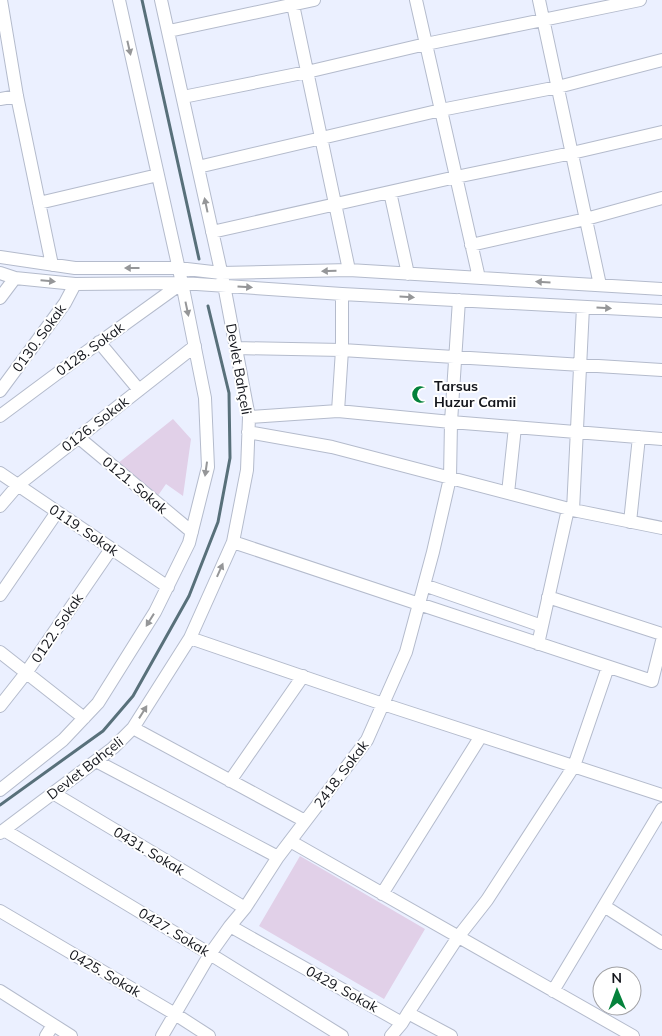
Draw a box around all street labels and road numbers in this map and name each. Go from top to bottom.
street label: 0130. Sokak [8,300,70,376]
street label: 0128. Sokak [52,318,128,380]
street label: Devlet Bahçeli [222,322,256,416]
street label: 0126. Sokak [58,392,133,456]
street label: 0121. Sokak [99,452,172,518]
street label: 0119. Sokak [46,500,123,560]
street label: 0122. Sokak [27,589,87,666]
street label: Devlet Bahçeli [43,733,127,803]
street label: 2418. Sokak [310,736,373,811]
street label: 0431. Sokak [110,823,189,880]
street label: 0427. Sokak [135,904,214,961]
street label: 0425. Sokak [66,945,145,1001]
street label: 0429. Sokak [303,962,382,1017]

